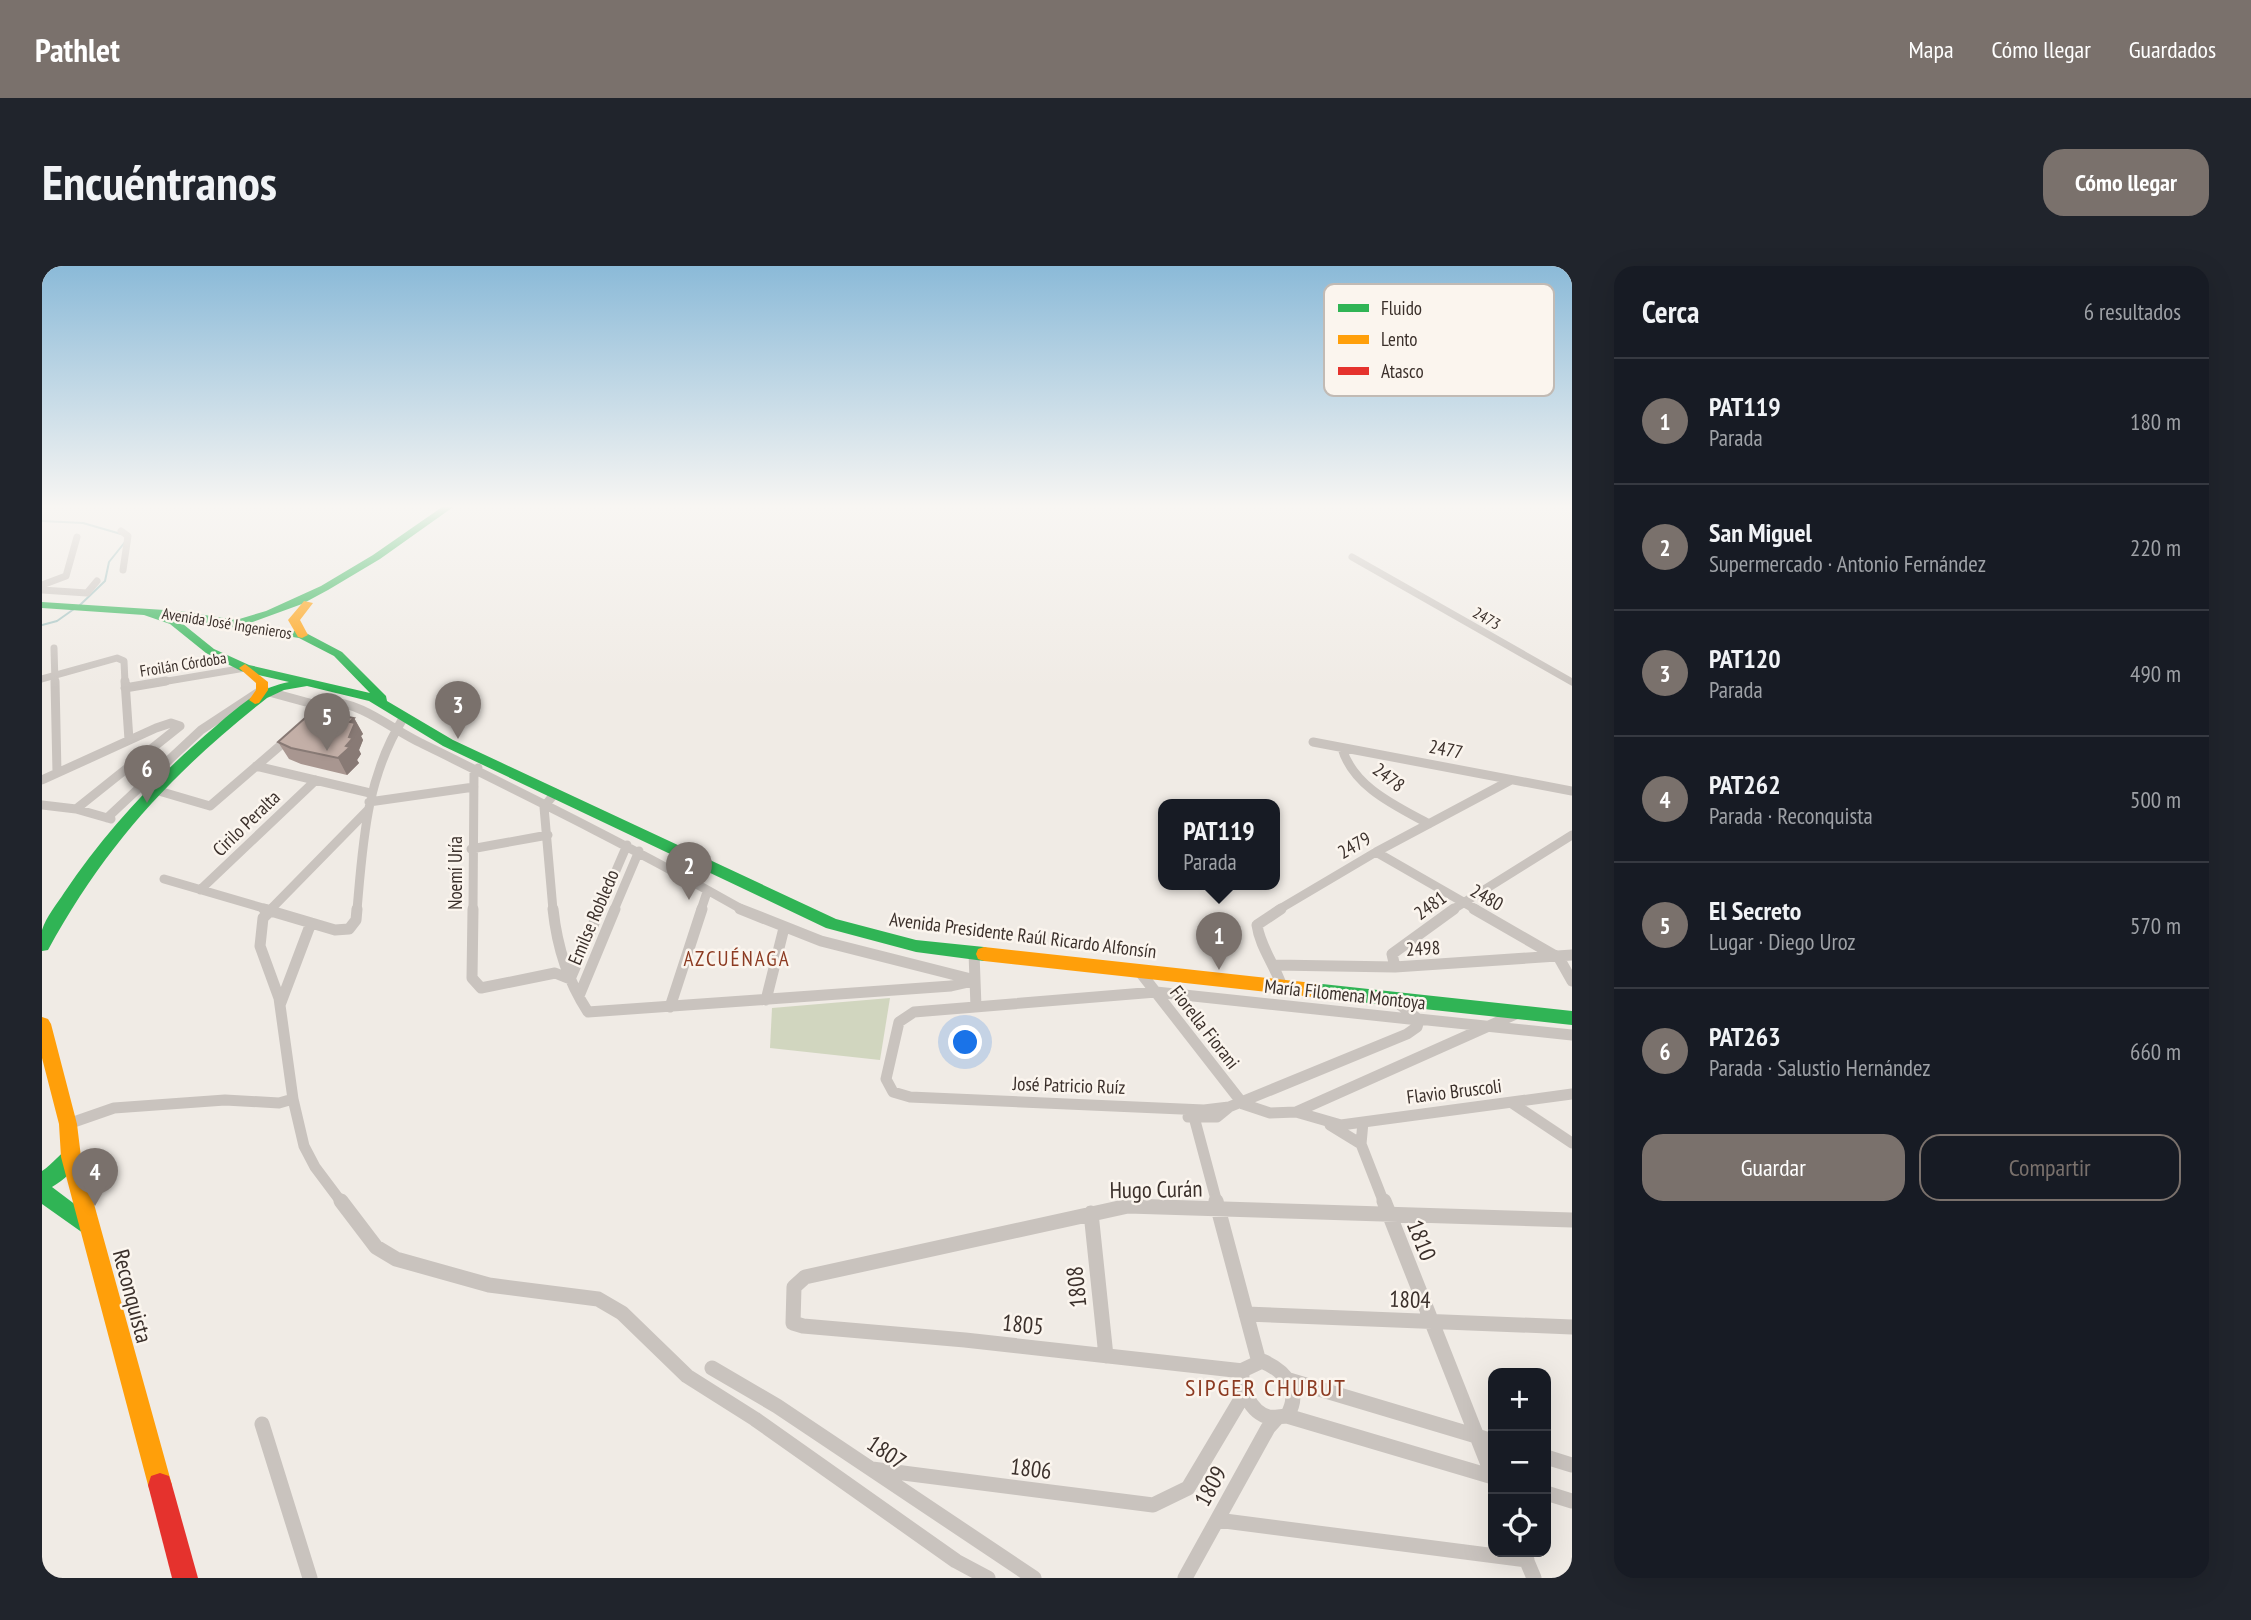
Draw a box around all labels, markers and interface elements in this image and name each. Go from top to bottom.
text: Pathlet [35,28,120,71]
text: Mapa [1909,34,1954,65]
text: Cómo llegar [1992,34,2091,65]
text: Guardados [2129,34,2216,65]
button: Cómo llegar [2043,149,2209,216]
text: Encuéntranos [42,150,277,214]
legend [1324,284,1554,396]
text: Cerca [1642,292,1699,331]
text: Fluido [1381,296,1422,320]
text: 6 resultados [2084,297,2181,326]
text: Lento [1381,327,1418,351]
text: Atasco [1381,359,1424,383]
text: PAT119 [1709,390,1781,423]
text: 1 [1660,407,1671,436]
text: 180 m [2130,407,2181,436]
text: Parada [1709,423,1763,452]
text: San Miguel [1709,516,1812,549]
text: 2 [1660,533,1671,562]
text: 220 m [2130,533,2181,562]
text: Supermercado · Antonio Fernández [1709,549,1986,578]
street label: 2473 [1470,602,1504,634]
street label: Avenida José Ingenieros [161,603,293,643]
text: PAT120 [1709,642,1781,675]
street label: Froilán Córdoba [138,647,228,681]
text: 3 [1660,659,1671,688]
text: 490 m [2130,659,2181,688]
text: Parada [1709,675,1763,704]
pin: 3 [435,681,481,739]
pin: 5 [304,693,350,751]
street label: 2477 [1427,734,1465,764]
pin: 6 [124,745,170,803]
street label: 2478 [1368,757,1410,797]
text: PAT262 [1709,768,1781,801]
street label: Cirilo Peralta [207,785,285,861]
text: 4 [1660,785,1671,814]
text: 500 m [2130,785,2181,814]
popup [1158,799,1280,890]
text: Parada · Reconquista [1709,801,1873,830]
text: PAT119 [1183,814,1255,847]
street label: 2479 [1333,826,1375,864]
street label: Noemí Uría [443,836,467,910]
pin: 2 [666,842,712,900]
text: Parada [1183,847,1237,876]
street label: Emilse Robledo [562,866,624,968]
street label: 2480 [1466,878,1508,916]
street label: 2481 [1409,885,1451,925]
text: El Secreto [1709,894,1801,927]
street label: Avenida Presidente Raúl Ricardo Alfonsín [888,907,1158,963]
text: 5 [1660,911,1671,940]
text: 570 m [2130,911,2181,940]
pin: 1 [1196,912,1242,970]
text: Lugar · Diego Uroz [1709,927,1856,956]
street label: 2498 [1405,935,1441,961]
district label: AZCUÉNAGA [683,945,791,972]
street label: María Filomena Montoya [1263,974,1427,1014]
street label: Fiorella Fiorani [1165,981,1245,1073]
text: PAT263 [1709,1020,1781,1053]
your location [948,1025,982,1059]
text: 6 [1660,1037,1671,1066]
text: 660 m [2130,1037,2181,1066]
text: Parada · Salustio Hernández [1709,1053,1931,1082]
street label: José Patricio Ruíz [1011,1071,1126,1099]
street label: Flavio Bruscoli [1405,1073,1503,1109]
button: Guardar [1642,1134,1905,1201]
button: Compartir [1919,1134,2181,1201]
pin: 4 [72,1148,118,1206]
street label: Hugo Curán [1109,1174,1203,1204]
street label: 1810 [1401,1215,1443,1265]
street label: Reconquista [107,1246,159,1346]
street label: 1808 [1059,1265,1093,1309]
street label: 1804 [1389,1284,1431,1314]
street label: 1805 [1001,1307,1045,1341]
map controls [1488,1368,1551,1557]
button: + [1488,1368,1551,1431]
district label: SIPGER CHUBUT [1185,1372,1347,1403]
street label: 1807 [862,1428,912,1476]
button: − [1488,1431,1551,1494]
street label: 1806 [1009,1451,1053,1485]
street label: 1809 [1187,1461,1233,1511]
button: locate [1488,1494,1551,1557]

